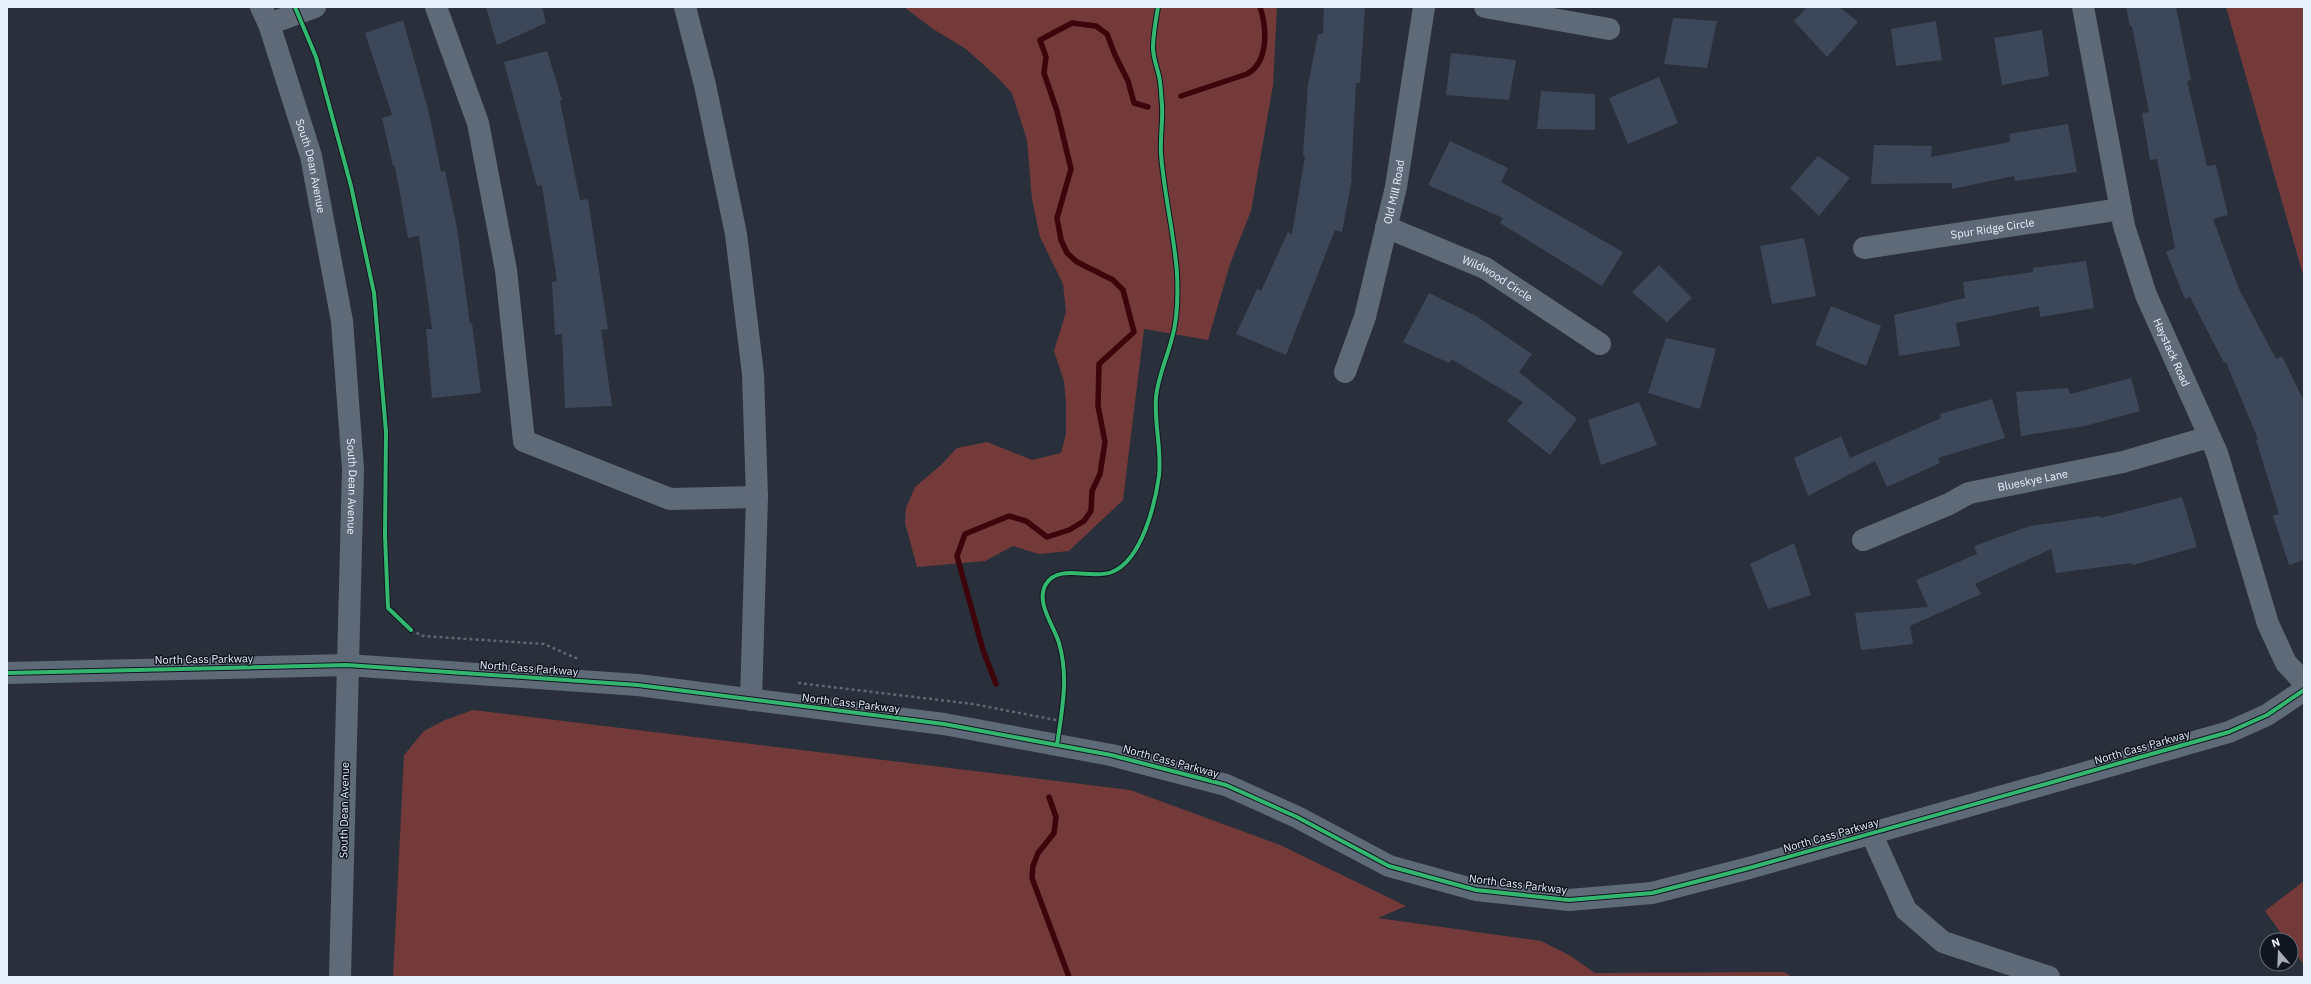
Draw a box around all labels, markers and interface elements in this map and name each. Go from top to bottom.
street label: South Dean Avenue [293,117,329,214]
street label: Old Mill Road [1380,159,1407,225]
street label: Spur Ridge Circle [1950,215,2035,242]
street label: Wildwood Circle [1460,252,1535,305]
street label: Haystack Road [2150,316,2193,389]
street label: South Dean Avenue [344,438,360,535]
street label: Blueskye Lane [1996,466,2069,494]
street label: North Cass Parkway [155,651,254,667]
street label: North Cass Parkway [479,658,579,678]
street label: North Cass Parkway [801,690,901,716]
street label: North Cass Parkway [2093,727,2192,767]
street label: North Cass Parkway [1122,741,1221,781]
street label: South Dean Avenue [336,762,352,858]
street label: North Cass Parkway [1782,815,1881,855]
street label: North Cass Parkway [1468,871,1568,897]
north arrow [2259,932,2299,972]
text: N [2270,935,2282,950]

